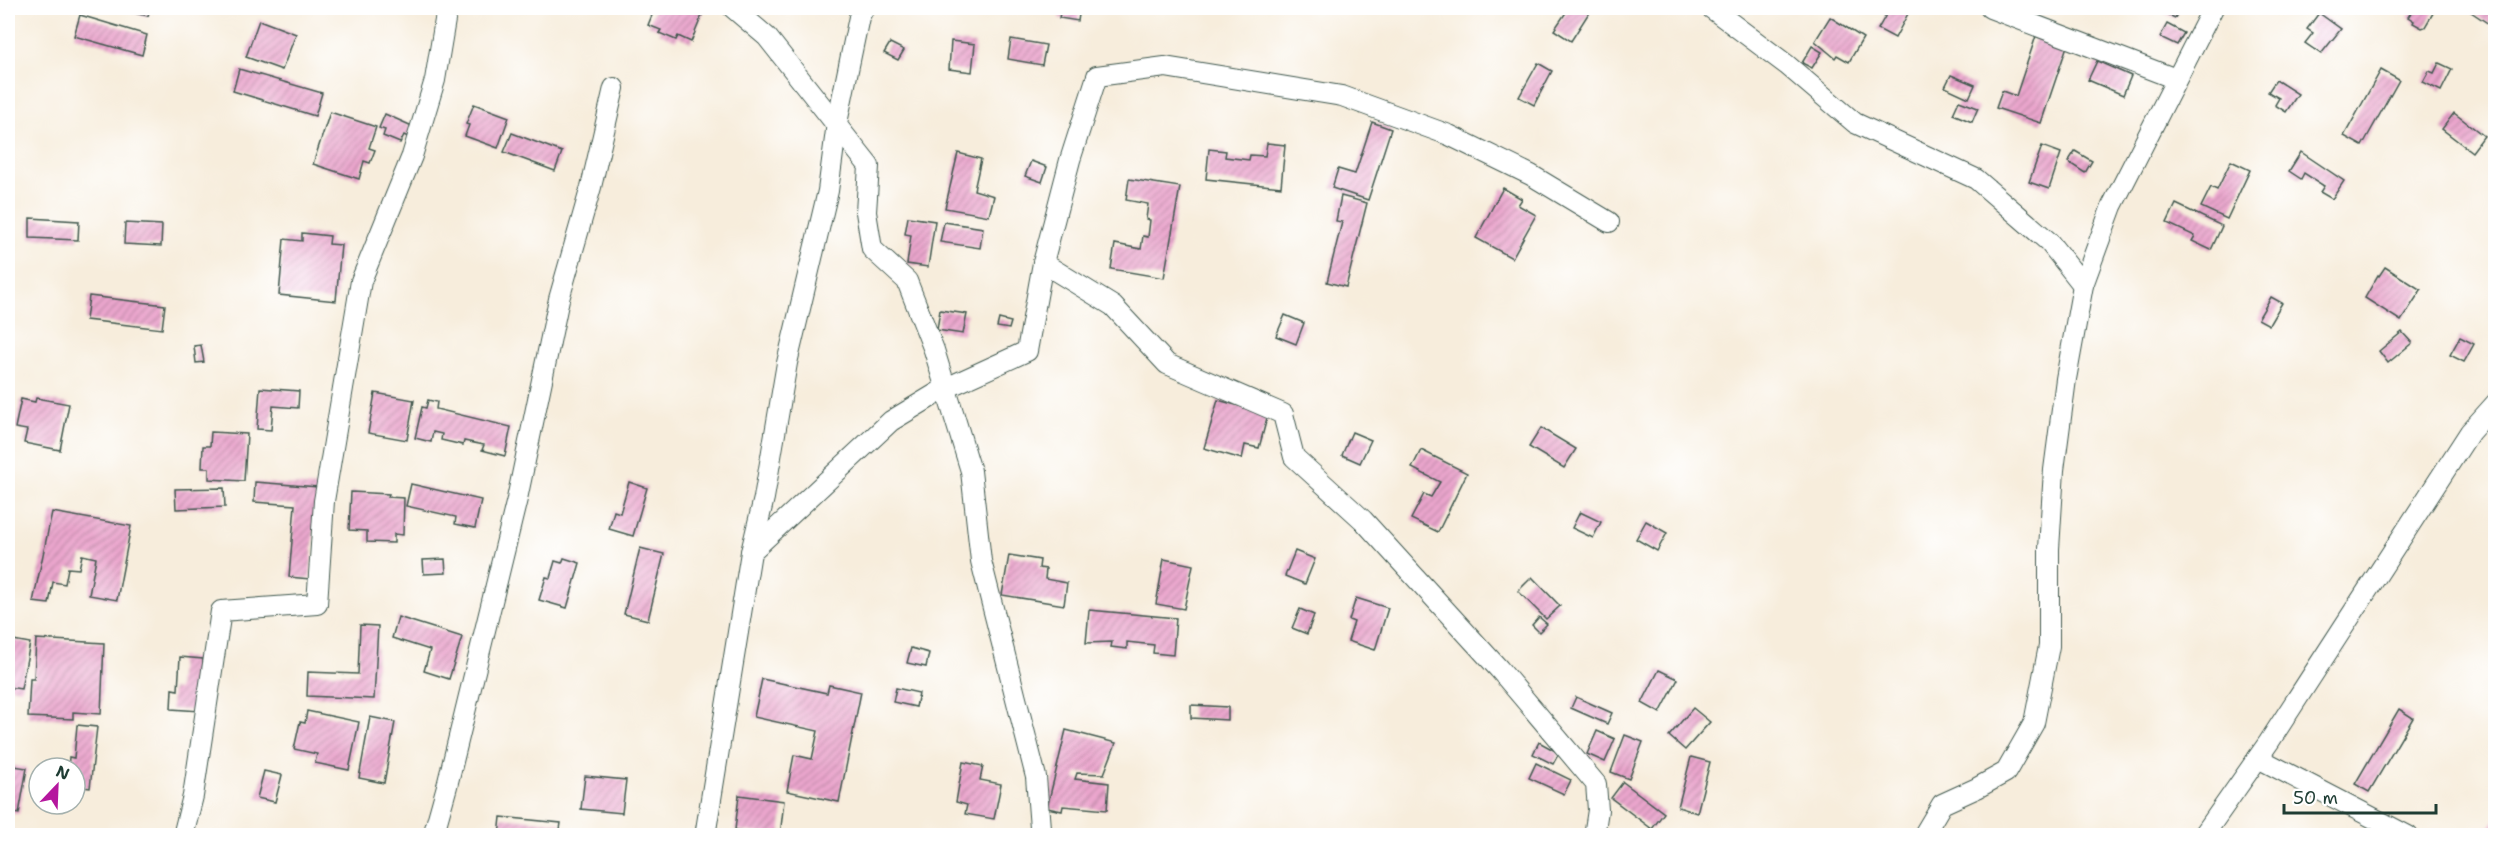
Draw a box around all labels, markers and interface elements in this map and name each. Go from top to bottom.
north arrow [27,756,87,816]
text: N [53,761,73,785]
scale bar [2284,777,2436,815]
text: 50 m [2293,786,2338,810]

